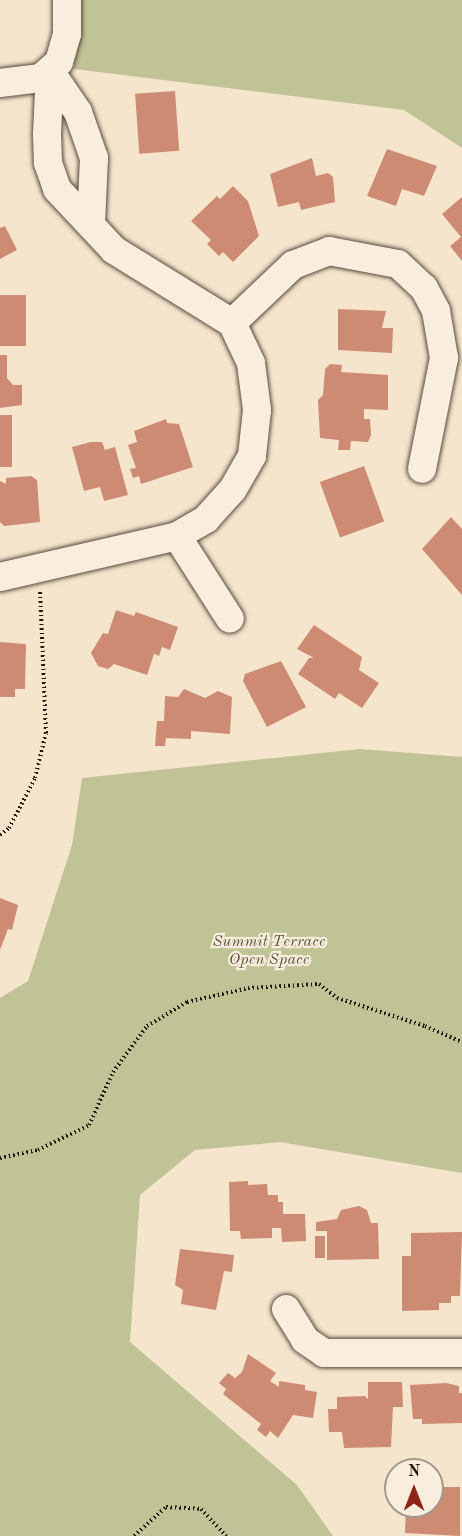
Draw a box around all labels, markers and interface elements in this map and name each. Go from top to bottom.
park label: Summit Terrace Open Space [212,932,326,970]
north arrow [384,1458,444,1518]
text: N [408,1464,420,1480]

